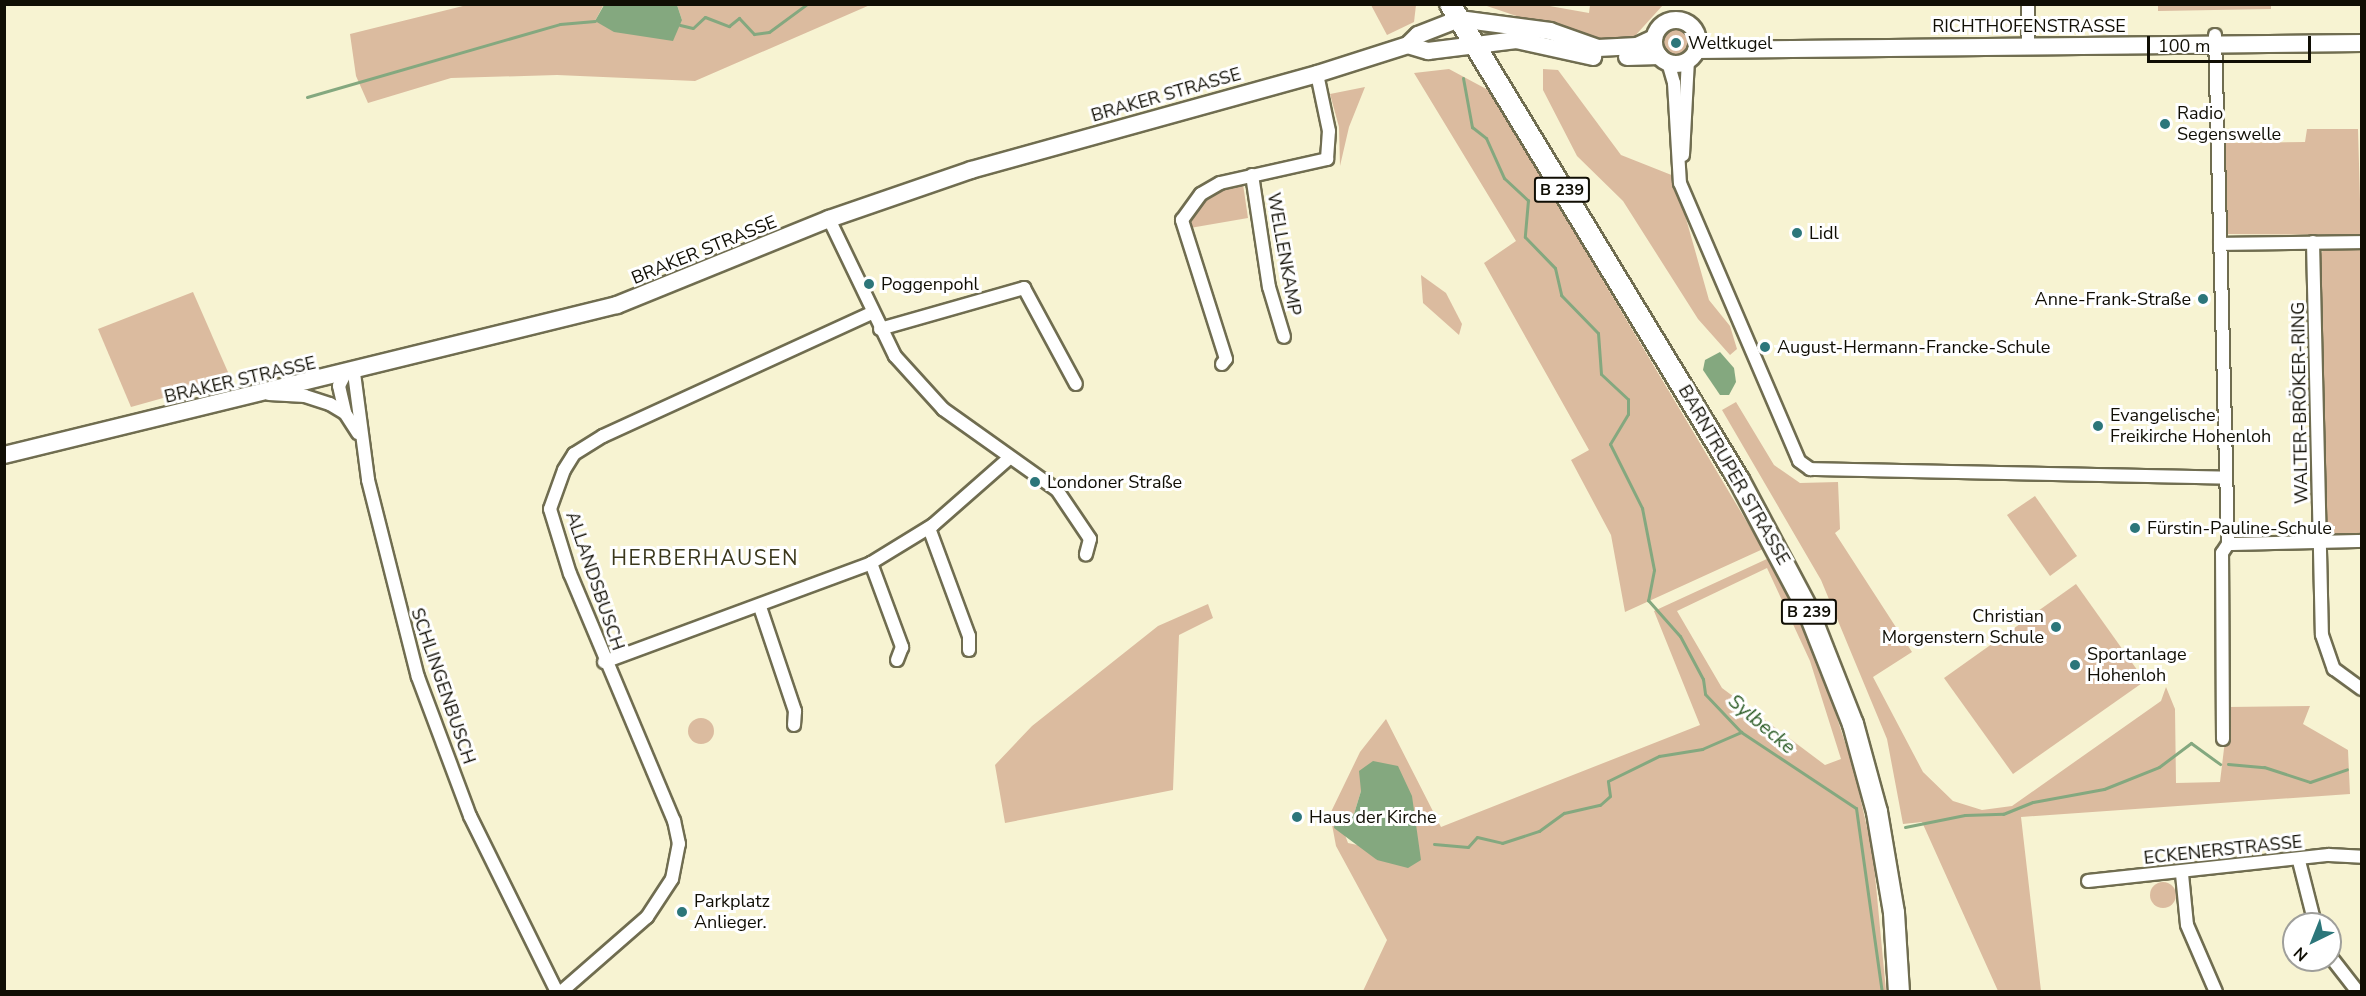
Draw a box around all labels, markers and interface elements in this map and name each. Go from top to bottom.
street label: RICHTHOFENSTRASSE [1932,15,2126,37]
scale bar [2150,24,2314,62]
place label: Weltkugel [1688,32,1772,54]
text: 100 m [2158,34,2210,58]
marker: Weltkugel [1669,36,1683,50]
street label: BRAKER STRASSE [1089,63,1243,127]
place label: Radio Segenswelle [2177,103,2281,146]
marker: Radio Segenswelle [2158,117,2172,131]
road number: B 239 [1534,177,1590,203]
street label: WELLENKAMP [1263,191,1305,317]
street label: BRAKER STRASSE [628,211,780,289]
place label: Lidl [1809,222,1839,244]
marker: Lidl [1790,226,1804,240]
place label: Poggenpohl [881,273,979,295]
marker: Poggenpohl [862,277,876,291]
place label: Anne-Frank-Straße [2035,288,2191,310]
marker: Anne-Frank-Straße [2196,292,2210,306]
street label: WALTER-BRÖKER-RING [2287,302,2313,504]
place label: August-Hermann-Francke-Schule [1777,336,2050,358]
marker: August-Hermann-Francke-Schule [1758,340,1772,354]
street label: BRAKER STRASSE [162,352,318,408]
street label: BARNTRUPER STRASSE [1674,381,1794,569]
place label: Evangelische Freikirche Hohenloh [2110,405,2271,448]
marker: Evangelische Freikirche Hohenloh [2091,419,2105,433]
place label: Londoner Straße [1047,471,1182,493]
marker: Londoner Straße [1028,475,1042,489]
street label: ALLANDSBUSCH [561,509,629,653]
place label: Fürstin-Pauline-Schule [2147,517,2332,539]
marker: Fürstin-Pauline-Schule [2128,521,2142,535]
district label: HERBERHAUSEN [611,545,799,571]
road number: B 239 [1780,599,1838,625]
street label: SCHLINGENBUSCH [406,605,480,767]
place label: Christian Morgenstern Schule [1882,606,2044,648]
marker: Christian Morgenstern Schule [2049,620,2063,634]
place label: Sportanlage Hohenloh [2087,644,2187,686]
marker: Sportanlage Hohenloh [2068,658,2082,672]
water label: Sylbecke [1724,689,1800,759]
place label: Haus der Kirche [1309,806,1437,828]
marker: Haus der Kirche [1290,810,1304,824]
street label: ECKENERSTRASSE [2143,831,2303,869]
place label: Parkplatz Anlieger. [694,891,770,934]
marker: Parkplatz Anlieger. [675,905,689,919]
north arrow [2282,912,2342,972]
text: N [2289,942,2313,966]

